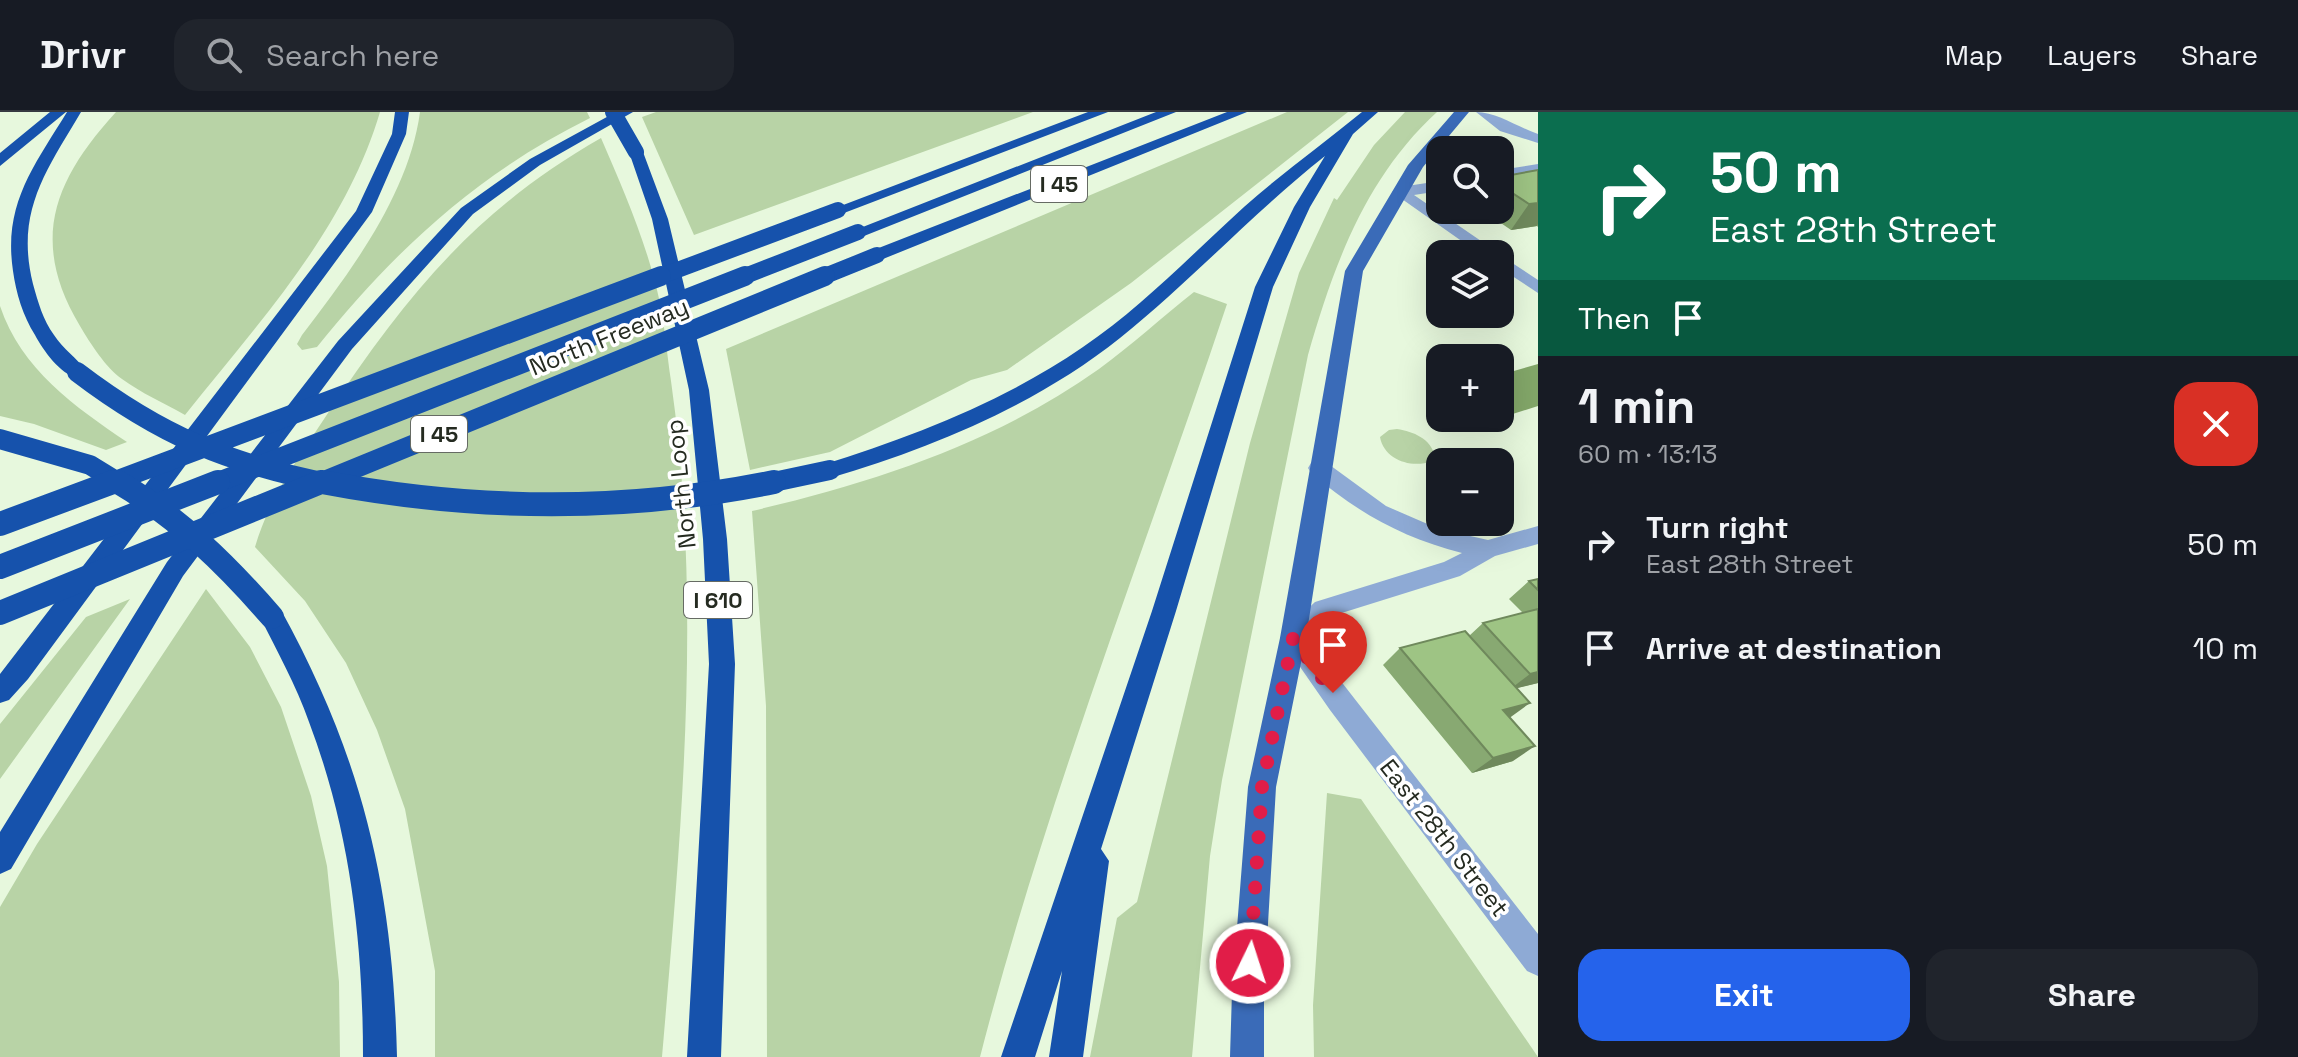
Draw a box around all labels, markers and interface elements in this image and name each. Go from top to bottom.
search box [174,19,734,91]
text: Drivr [40,31,126,79]
icon: search [202,33,246,77]
text: Search here [266,36,439,75]
text: Map [1945,37,2003,73]
text: Layers [2047,37,2137,73]
text: Share [2181,37,2258,73]
map controls [1426,136,1514,536]
button: search [1426,136,1514,224]
text: 50 m [1710,137,1842,208]
icon: right [1578,144,1682,248]
road number: I 45 [1031,166,1087,202]
text: East 28th Street [1710,207,1997,253]
button: layers [1426,240,1514,328]
street label: North Freeway [525,291,693,383]
icon: arrive [1666,296,1710,340]
text: Then [1578,299,1650,338]
button: + [1426,344,1514,432]
text: 1 min [1578,376,1695,437]
button: close [2174,382,2258,466]
road number: I 45 [411,416,467,452]
street label: North Loop [658,418,703,550]
text: 60 m · 13:13 [1578,437,1718,471]
button: − [1426,448,1514,536]
text: Turn right [1646,508,1789,547]
icon: right [1578,522,1622,566]
text: 50 m [2187,525,2258,564]
text: East 28th Street [1646,547,1853,581]
road number: I 610 [684,582,752,618]
pin [1299,611,1367,693]
icon: arrive [1311,623,1355,667]
icon: arrive [1578,626,1622,670]
text: Arrive at destination [1646,629,1942,668]
text: 10 m [2193,629,2258,668]
street label: East 28th Street [1373,753,1516,923]
position arrow [1208,921,1292,1005]
button: Exit [1578,949,1910,1041]
button: Share [1926,949,2258,1041]

